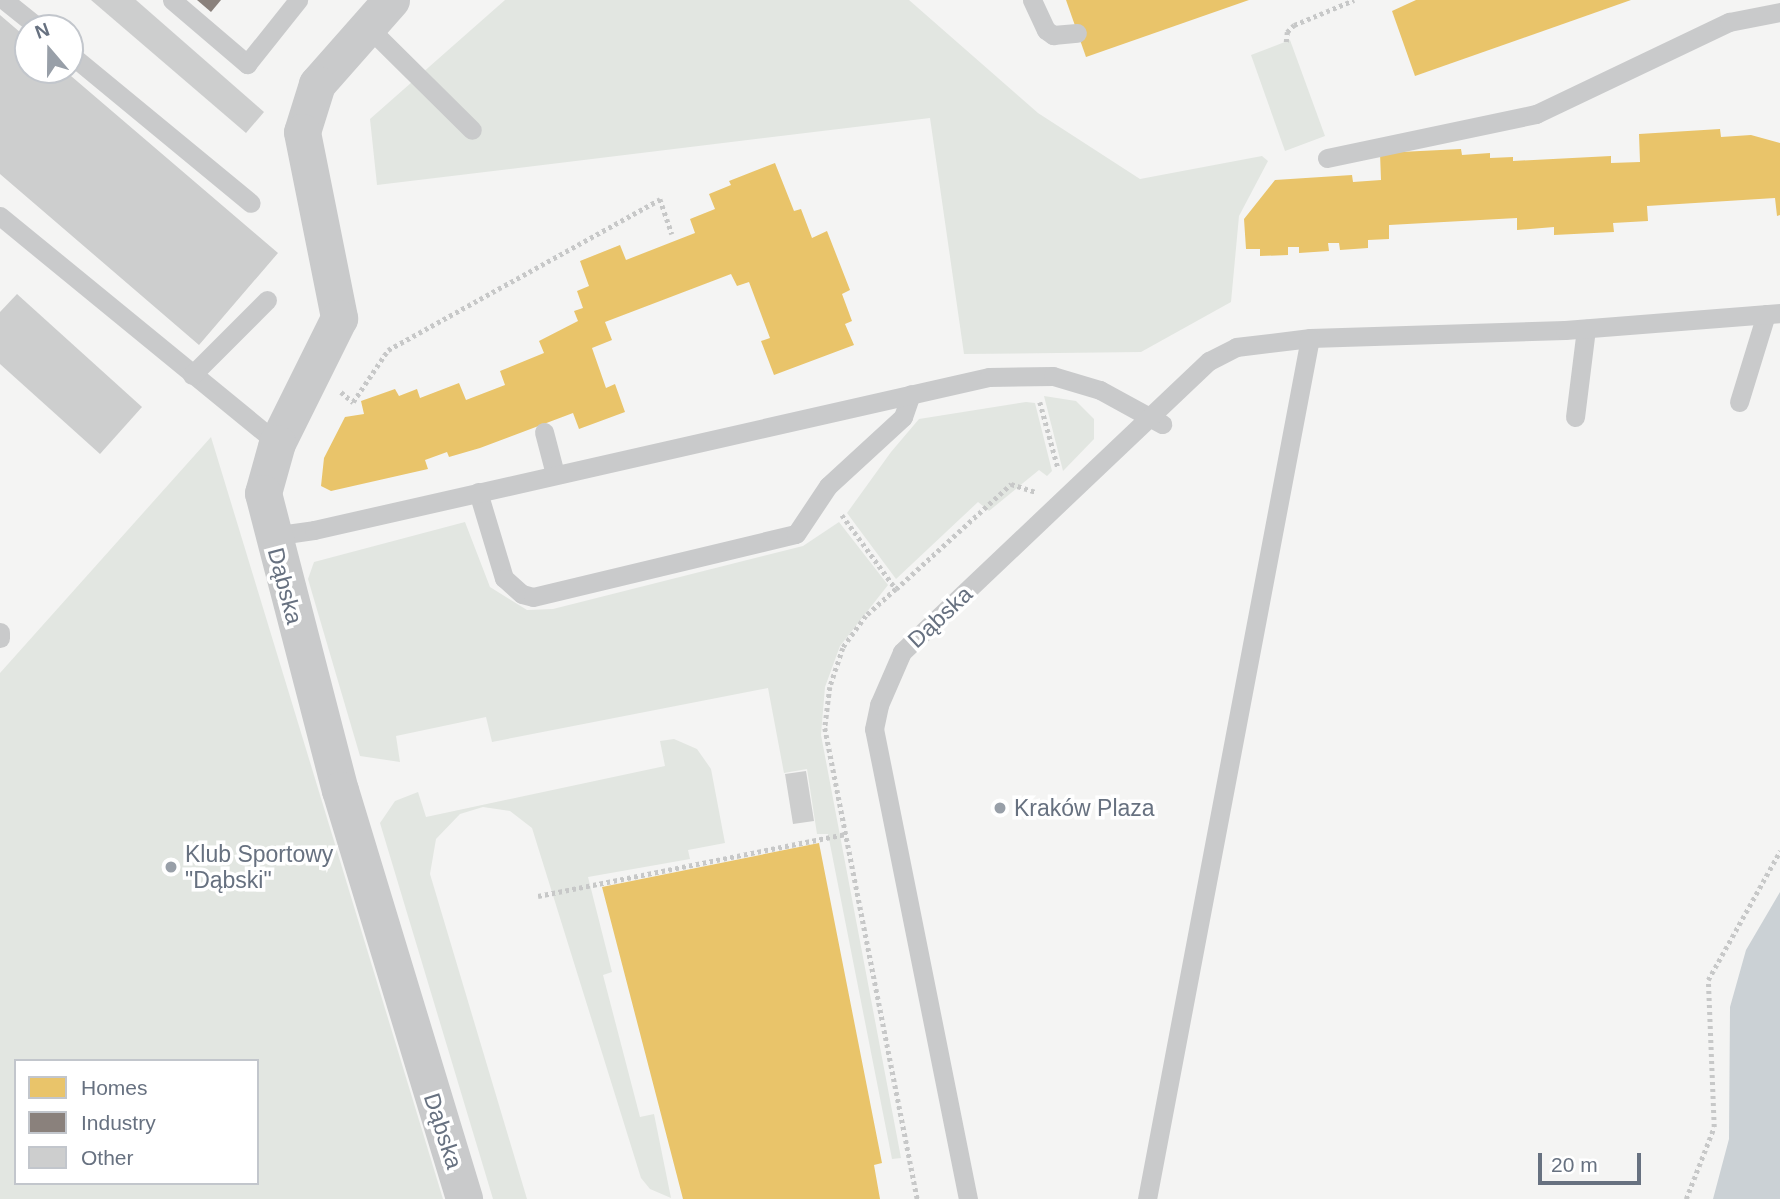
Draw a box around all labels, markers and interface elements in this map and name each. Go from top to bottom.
north arrow [14,14,84,84]
text: N [32,18,52,43]
street label: Dąbska [262,545,308,627]
street label: Dąbska [902,580,978,654]
place label: Kraków Plaza [1014,794,1155,822]
marker: Kraków Plaza [992,800,1008,816]
place label: Klub Sportowy "Dąbski" [185,840,333,894]
marker: Klub Sportowy "Dąbski" [163,859,179,875]
legend [14,1059,259,1185]
text: Homes [81,1076,148,1099]
street label: Dąbska [418,1090,468,1172]
text: Industry [81,1111,156,1134]
scale bar [1542,1140,1645,1184]
text: Other [81,1146,134,1169]
text: 20 m [1551,1153,1598,1176]

